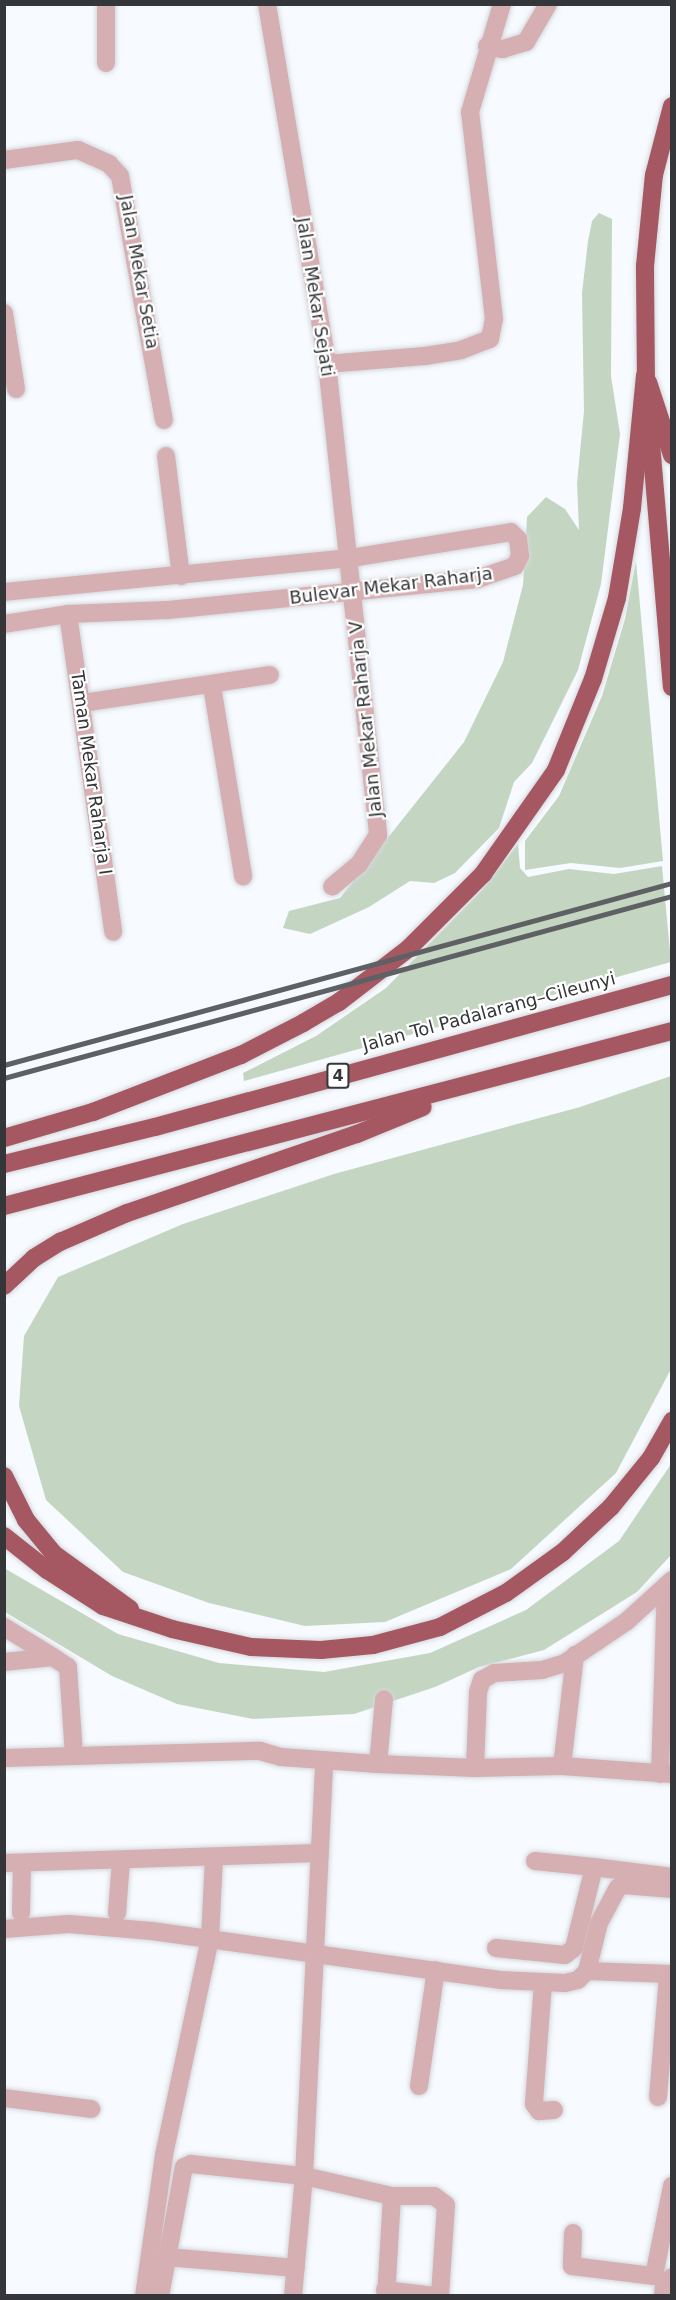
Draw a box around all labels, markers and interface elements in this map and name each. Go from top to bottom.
street label: Jalan Mekar Setia [115,193,163,351]
street label: Jalan Mekar Sejati [292,216,338,378]
street label: Bulevar Mekar Raharja [288,563,494,609]
street label: Jalan Mekar Raharja V [345,620,387,818]
street label: Taman Mekar Raharja I [66,670,116,876]
street label: Jalan Tol Padalarang–Cileunyi [360,968,618,1056]
road number: 4 [326,1063,350,1089]

